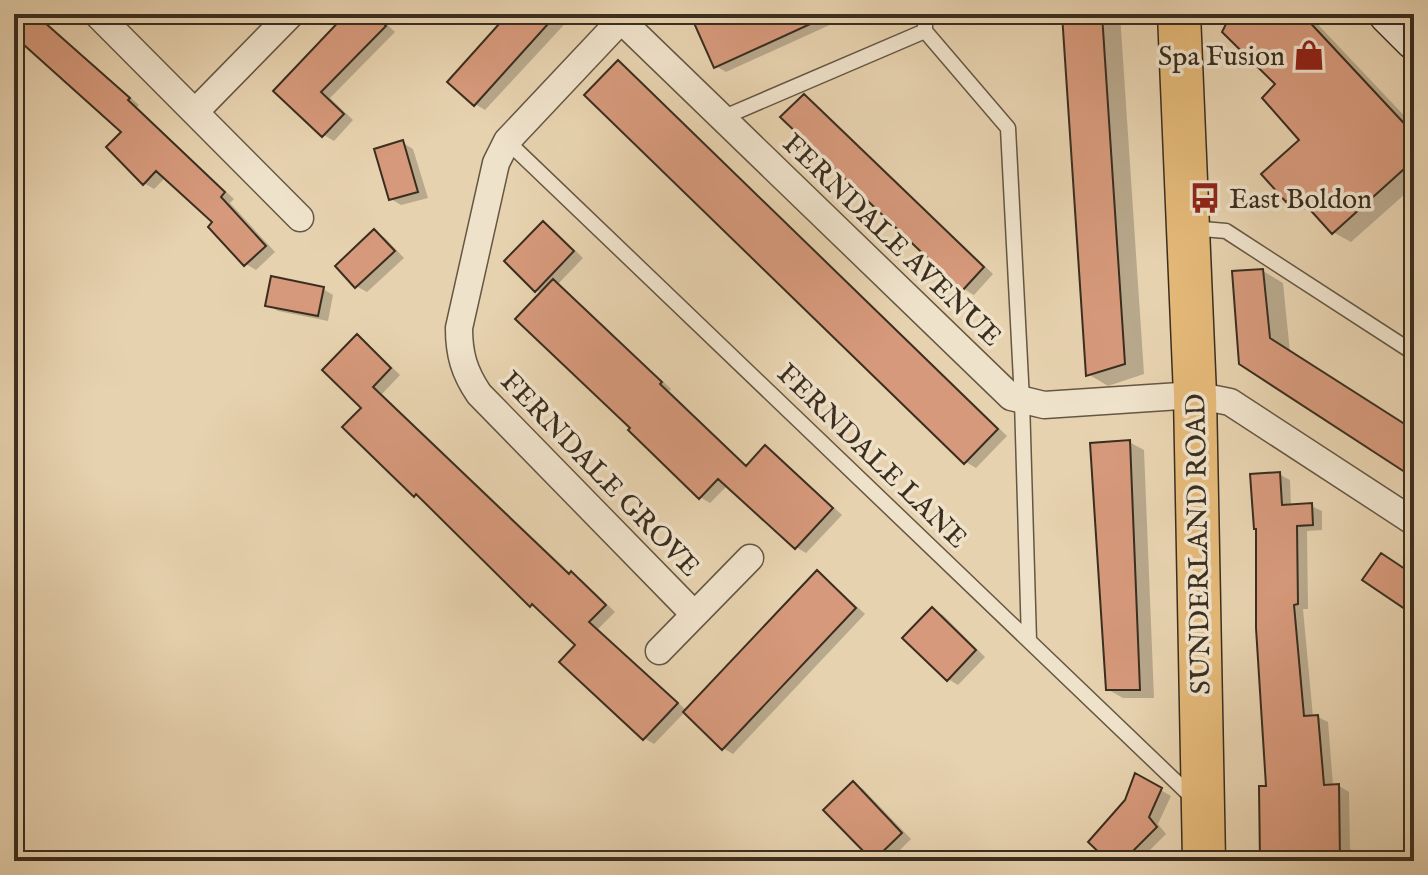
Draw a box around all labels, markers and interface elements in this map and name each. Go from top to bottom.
shop icon: Spa Fusion [1292,38,1326,72]
place label: Spa Fusion [1158,40,1285,75]
street label: FERNDALE AVENUE [774,127,1008,355]
bus stop icon: East Boldon [1188,181,1222,215]
place label: East Boldon [1229,183,1372,218]
street label: FERNDALE LANE [769,357,974,557]
street label: FERNDALE GROVE [492,365,706,585]
street label: SUNDERLAND ROAD [1179,393,1220,695]

